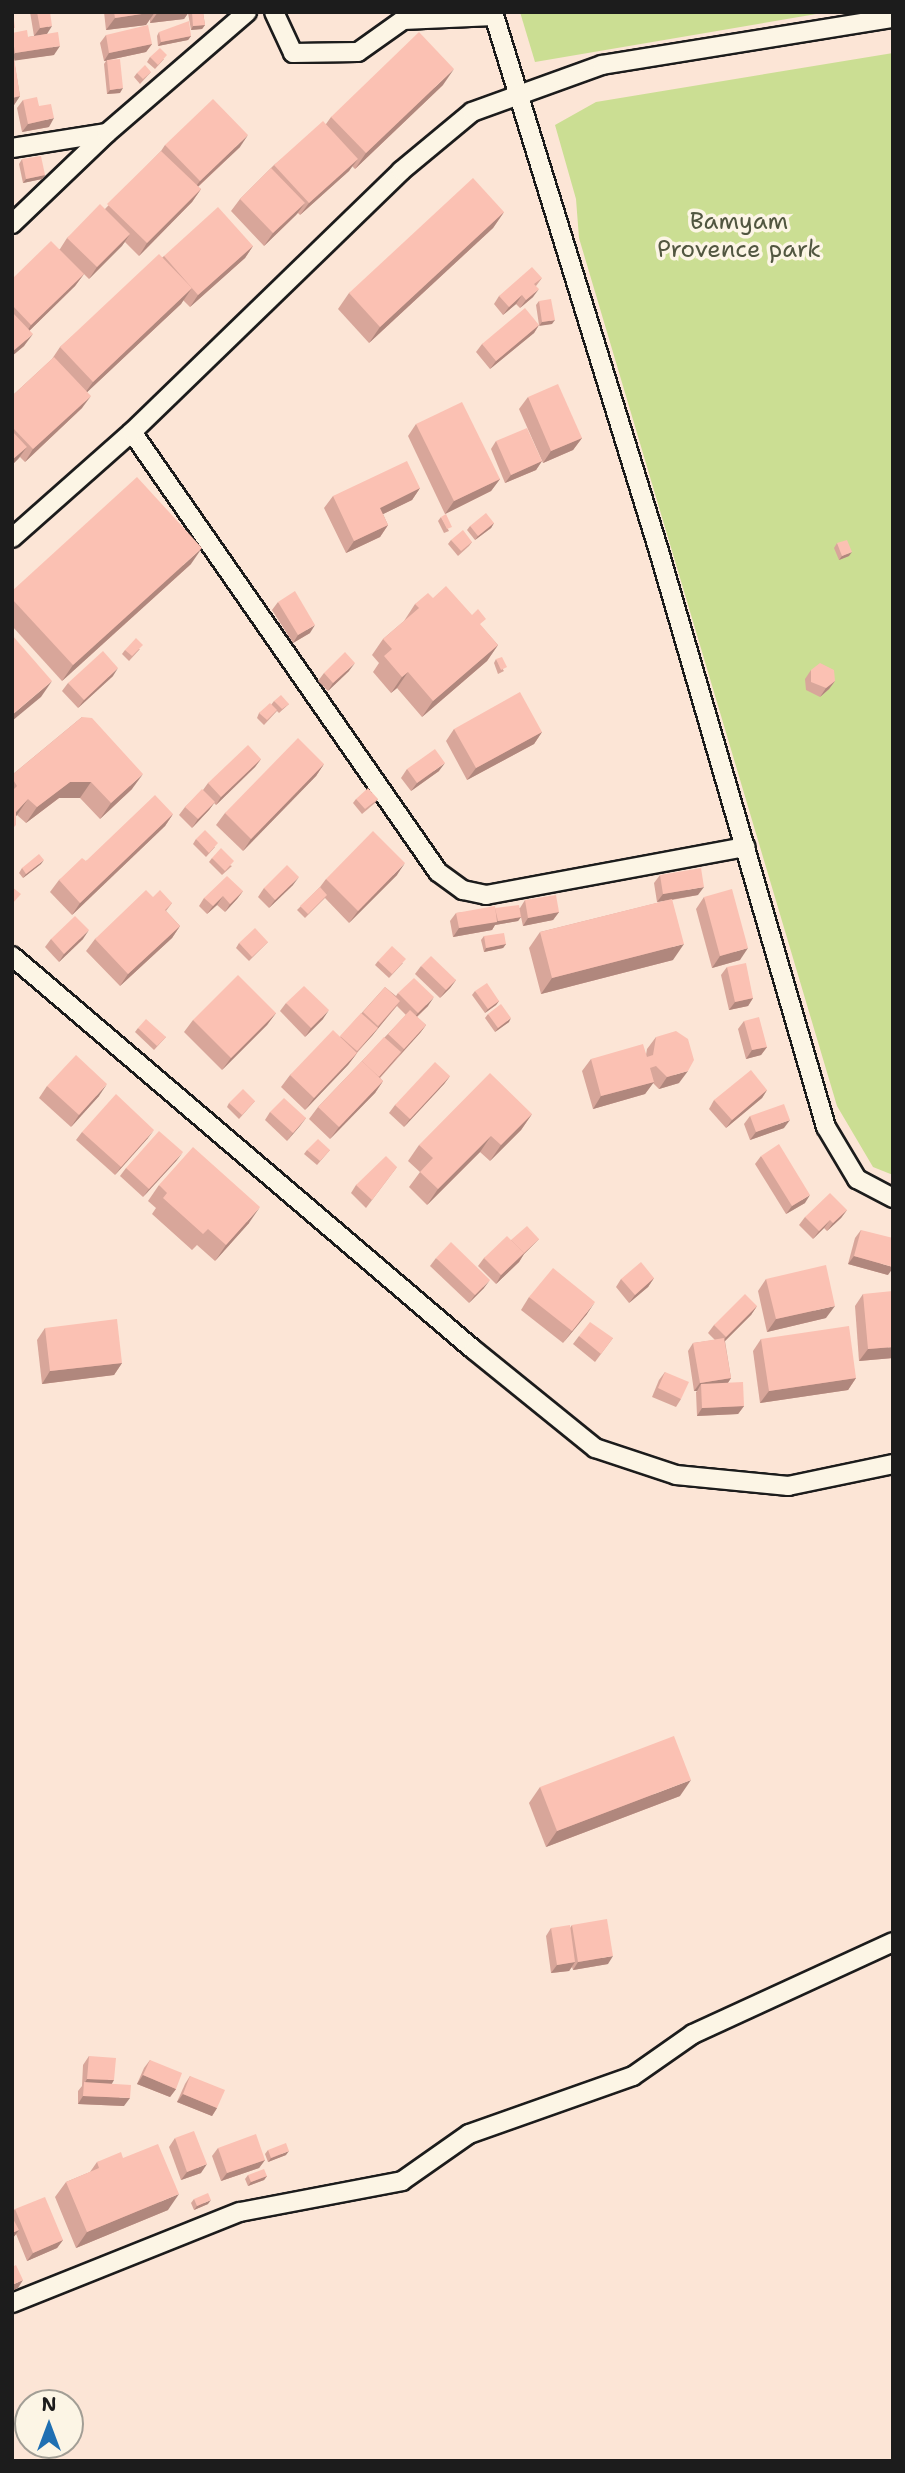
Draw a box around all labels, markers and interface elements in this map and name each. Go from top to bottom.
park label: Bamyam Provence park [657,208,821,264]
north arrow [14,2389,84,2459]
text: N [41,2392,57,2417]

